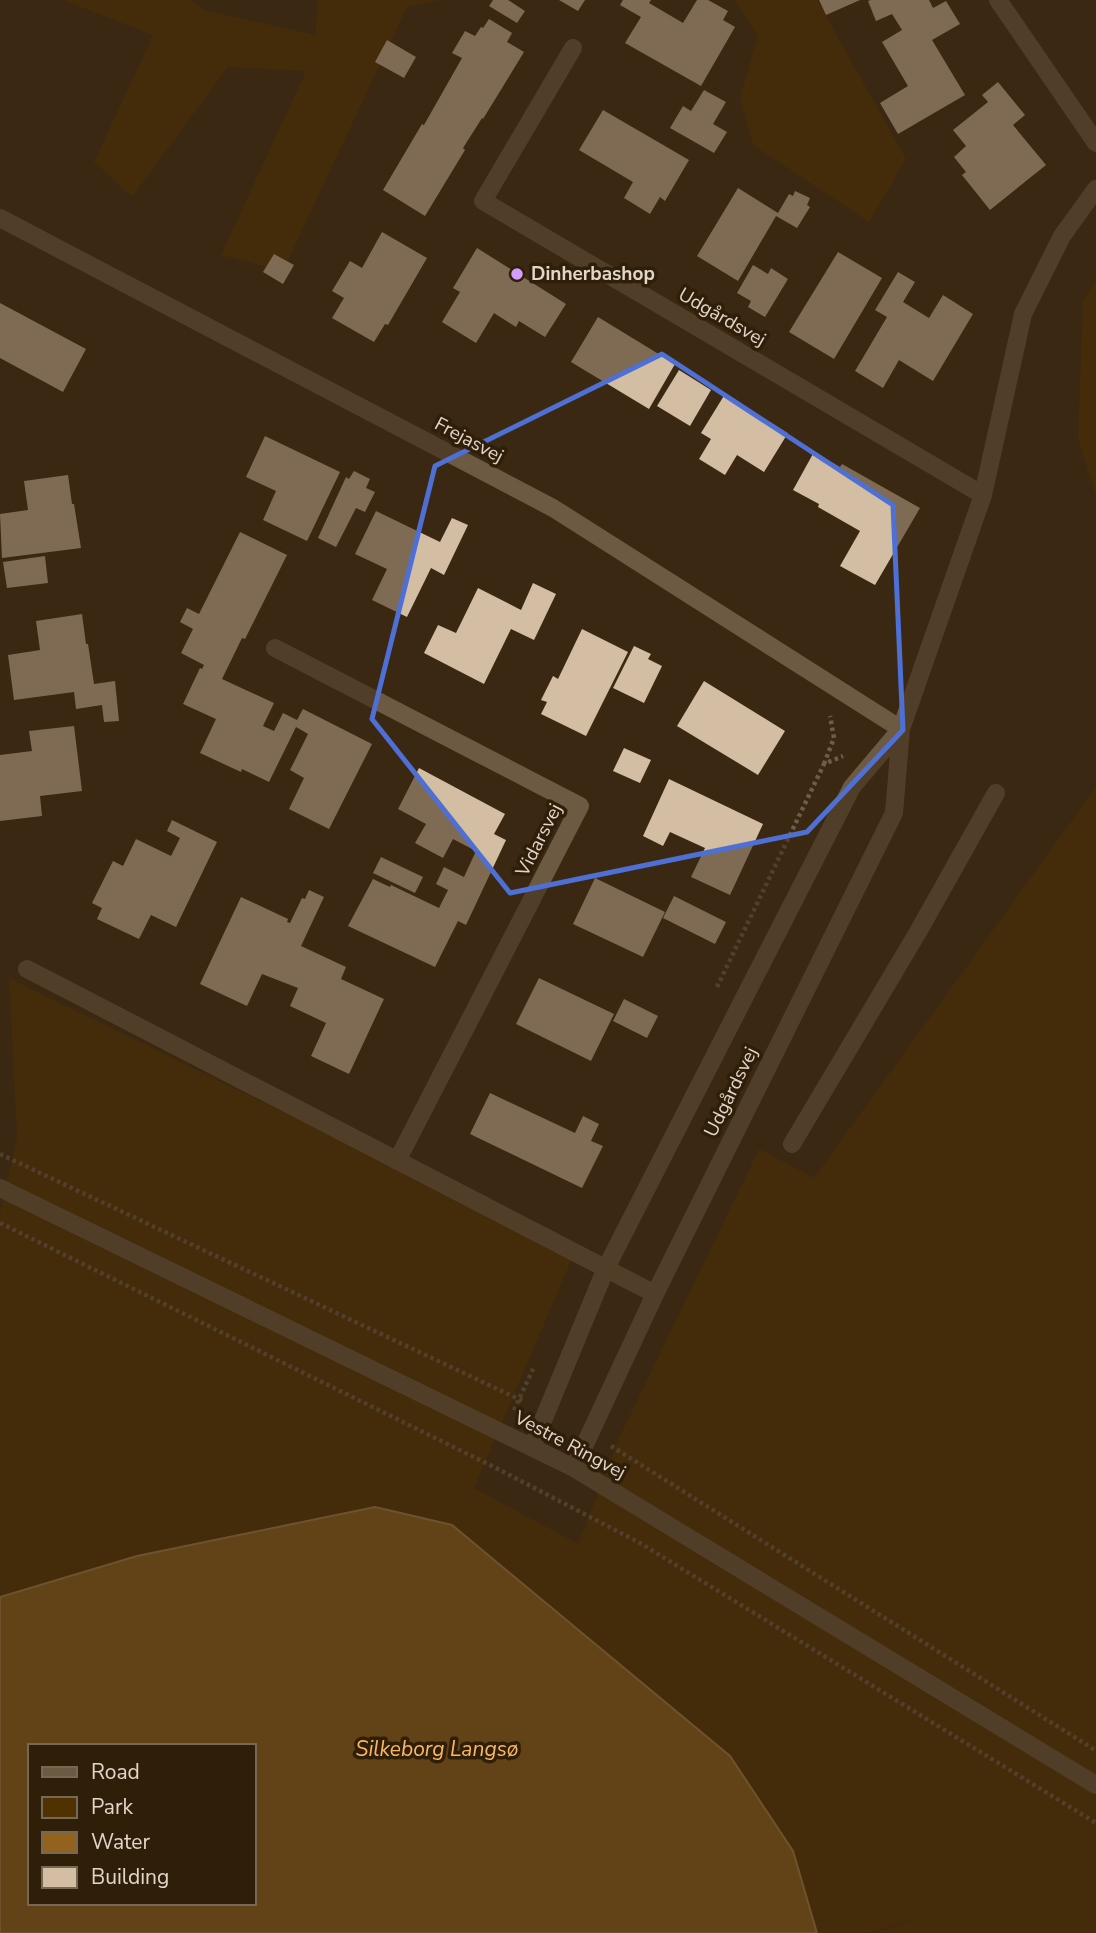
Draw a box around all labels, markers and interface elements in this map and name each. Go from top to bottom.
place label: Dinherbashop [531,261,655,287]
marker: Dinherbashop [509,266,525,282]
street label: Udgårdsvej [673,281,771,353]
street label: Frejasvej [430,411,508,469]
street label: Vidarsvej [509,799,568,882]
street label: Udgårdsvej [698,1043,764,1141]
street label: Vestre Ringvej [509,1404,630,1485]
water label: Silkeborg Langsø [356,1735,518,1763]
legend [28,1744,256,1905]
text: Road [91,1758,140,1786]
text: Park [91,1793,133,1821]
text: Water [91,1828,150,1856]
text: Building [91,1863,169,1891]

